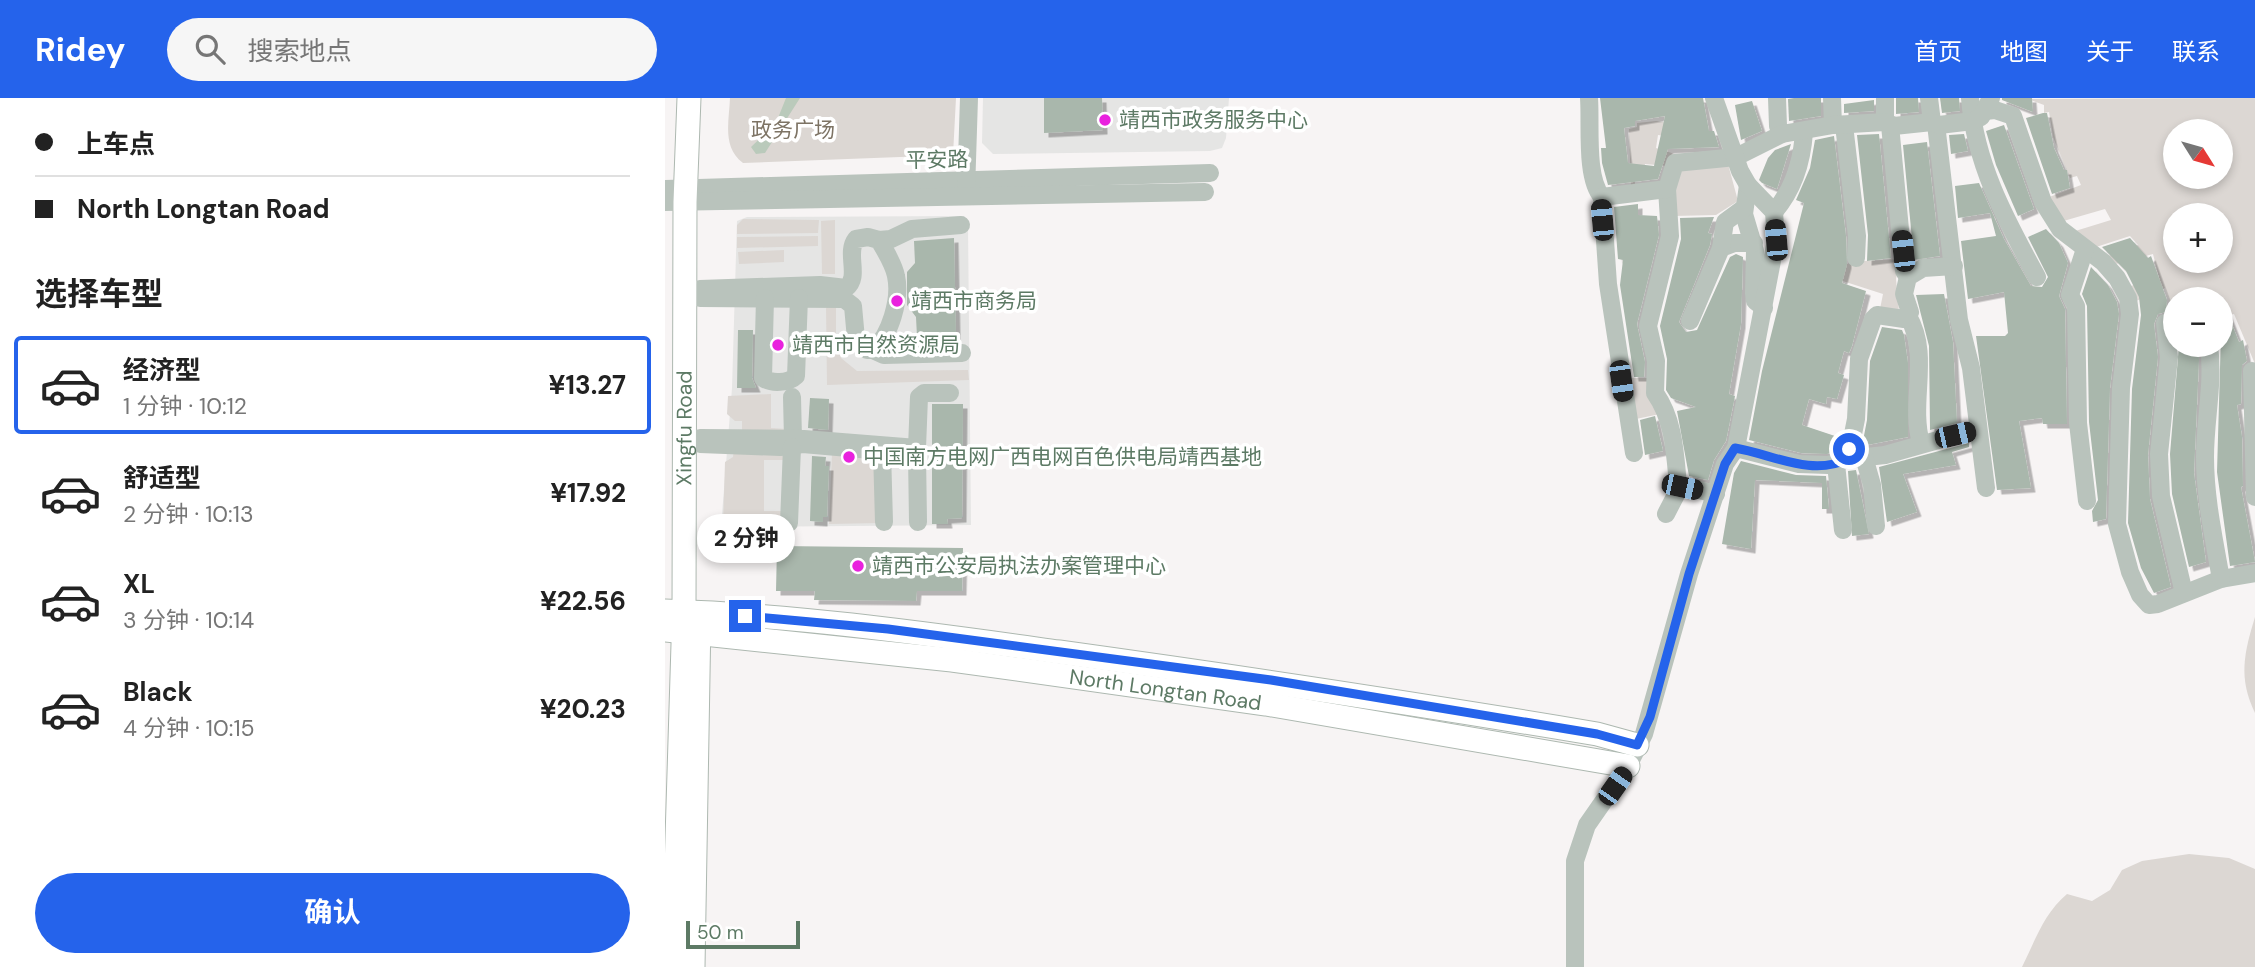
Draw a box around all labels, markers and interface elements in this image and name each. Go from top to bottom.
search box [167,18,657,81]
text: Ridey [35,28,125,71]
icon: search [191,30,229,68]
text: 搜索地点 [247,34,351,68]
text: 首页 [1914,36,1962,67]
text: 地图 [2000,36,2048,67]
text: 关于 [2086,36,2134,67]
text: 联系 [2172,36,2220,67]
place label: 靖西市政务服务中心 [1119,106,1308,134]
marker: 靖西市政务服务中心 [1097,112,1113,128]
park label: 政务广场 [751,116,835,144]
north arrow [2163,119,2233,189]
map controls [2163,119,2233,357]
text: 上车点 [77,127,155,161]
street label: 平安路 [905,145,969,175]
text: North Longtan Road [77,192,330,226]
car [1590,198,1615,242]
button: + [2163,203,2233,273]
car [1764,218,1789,262]
car [1891,229,1916,273]
text: 选择车型 [35,273,163,315]
place label: 靖西市商务局 [911,287,1037,315]
button: − [2163,287,2233,357]
marker: 靖西市商务局 [889,293,905,309]
place label: 靖西市自然资源局 [792,331,960,359]
marker: 靖西市自然资源局 [770,337,786,353]
text: 经济型 [123,353,201,387]
icon: car [39,354,102,417]
car [1608,359,1635,403]
text: ¥13.27 [549,368,626,402]
street label: Xingfu Road [670,371,699,486]
text: 1 分钟 · 10:12 [123,391,247,421]
car [1933,420,1978,450]
route start [1833,433,1865,465]
place label: 中国南方电网广西电网百色供电局靖西基地 [863,443,1262,471]
marker: 中国南方电网广西电网百色供电局靖西基地 [841,449,857,465]
text: 舒适型 [123,461,201,495]
icon: car [39,462,102,525]
car [1660,472,1705,502]
text: ¥17.92 [550,476,626,510]
text: 2 分钟 · 10:13 [123,499,253,529]
callout: 2 分钟 [696,514,794,564]
text: 2 分钟 [714,523,778,553]
place label: 靖西市公安局执法办案管理中心 [872,552,1166,580]
marker: 靖西市公安局执法办案管理中心 [850,558,866,574]
text: XL [123,567,155,601]
icon: car [39,570,102,633]
text: ¥22.56 [540,584,626,618]
route end [729,600,761,632]
text: 3 分钟 · 10:14 [123,605,254,635]
street label: North Longtan Road [1067,663,1263,717]
text: Black [123,675,193,709]
icon: car [39,678,102,741]
text: ¥20.23 [540,692,626,726]
text: 4 分钟 · 10:15 [123,713,255,743]
car [1595,763,1636,809]
button: 确认 [35,873,630,953]
scale bar [686,918,800,950]
text: 50 m [697,920,744,945]

